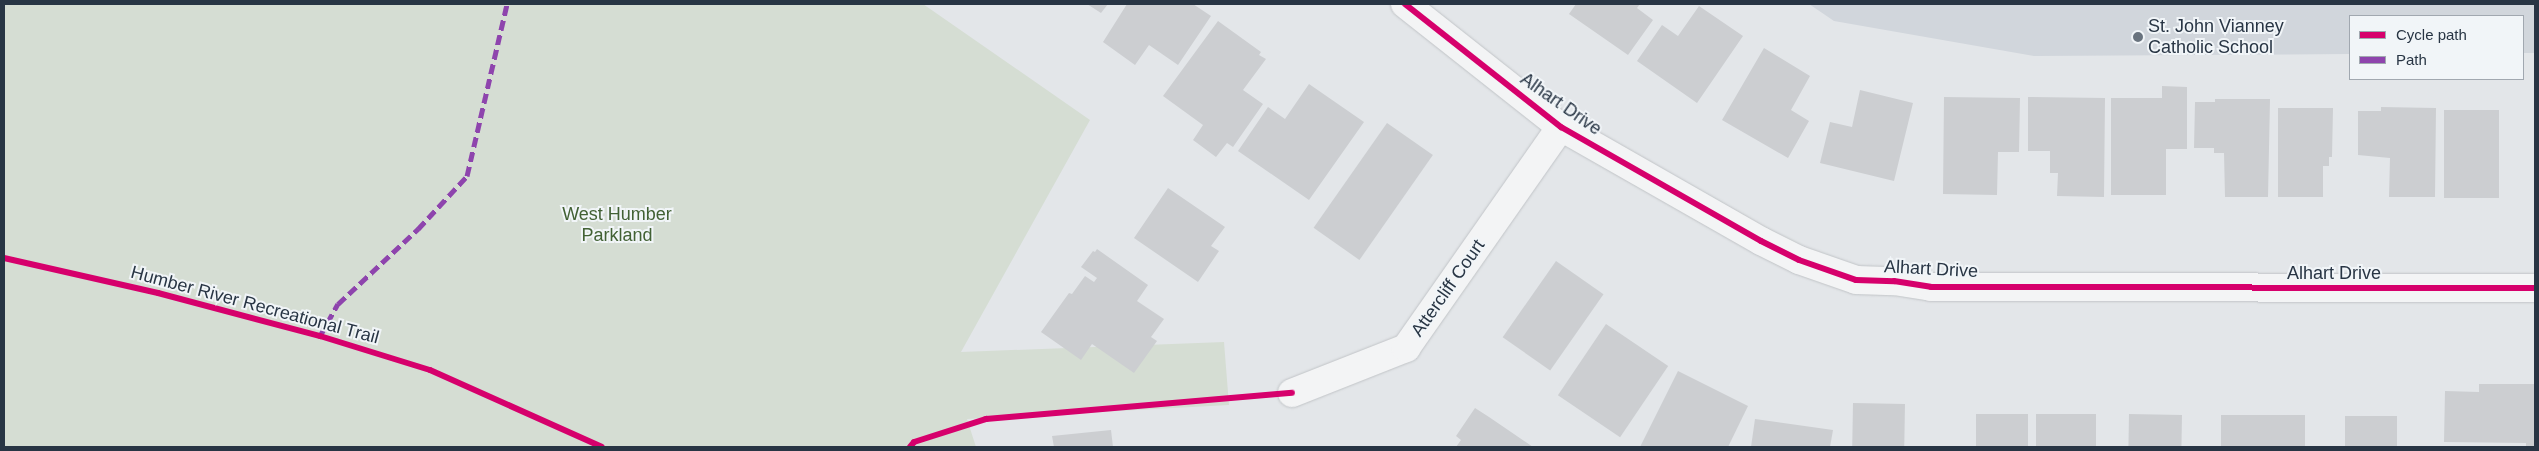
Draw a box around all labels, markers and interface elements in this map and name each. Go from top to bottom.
legend [2349,15,2524,80]
place label: St. John Vianney Catholic School [2148,16,2284,58]
text: Cycle path [2396,26,2467,43]
marker: St. John Vianney Catholic School [2132,31,2144,43]
text: Path [2396,51,2427,68]
street label: Alhart Drive [1516,68,1606,140]
park label: West Humber Parkland [562,204,672,246]
street label: Attercliff Court [1407,235,1489,341]
street label: Alhart Drive [1883,256,1979,282]
street label: Humber River Recreational Trail [128,261,382,349]
street label: Alhart Drive [2287,262,2381,284]

